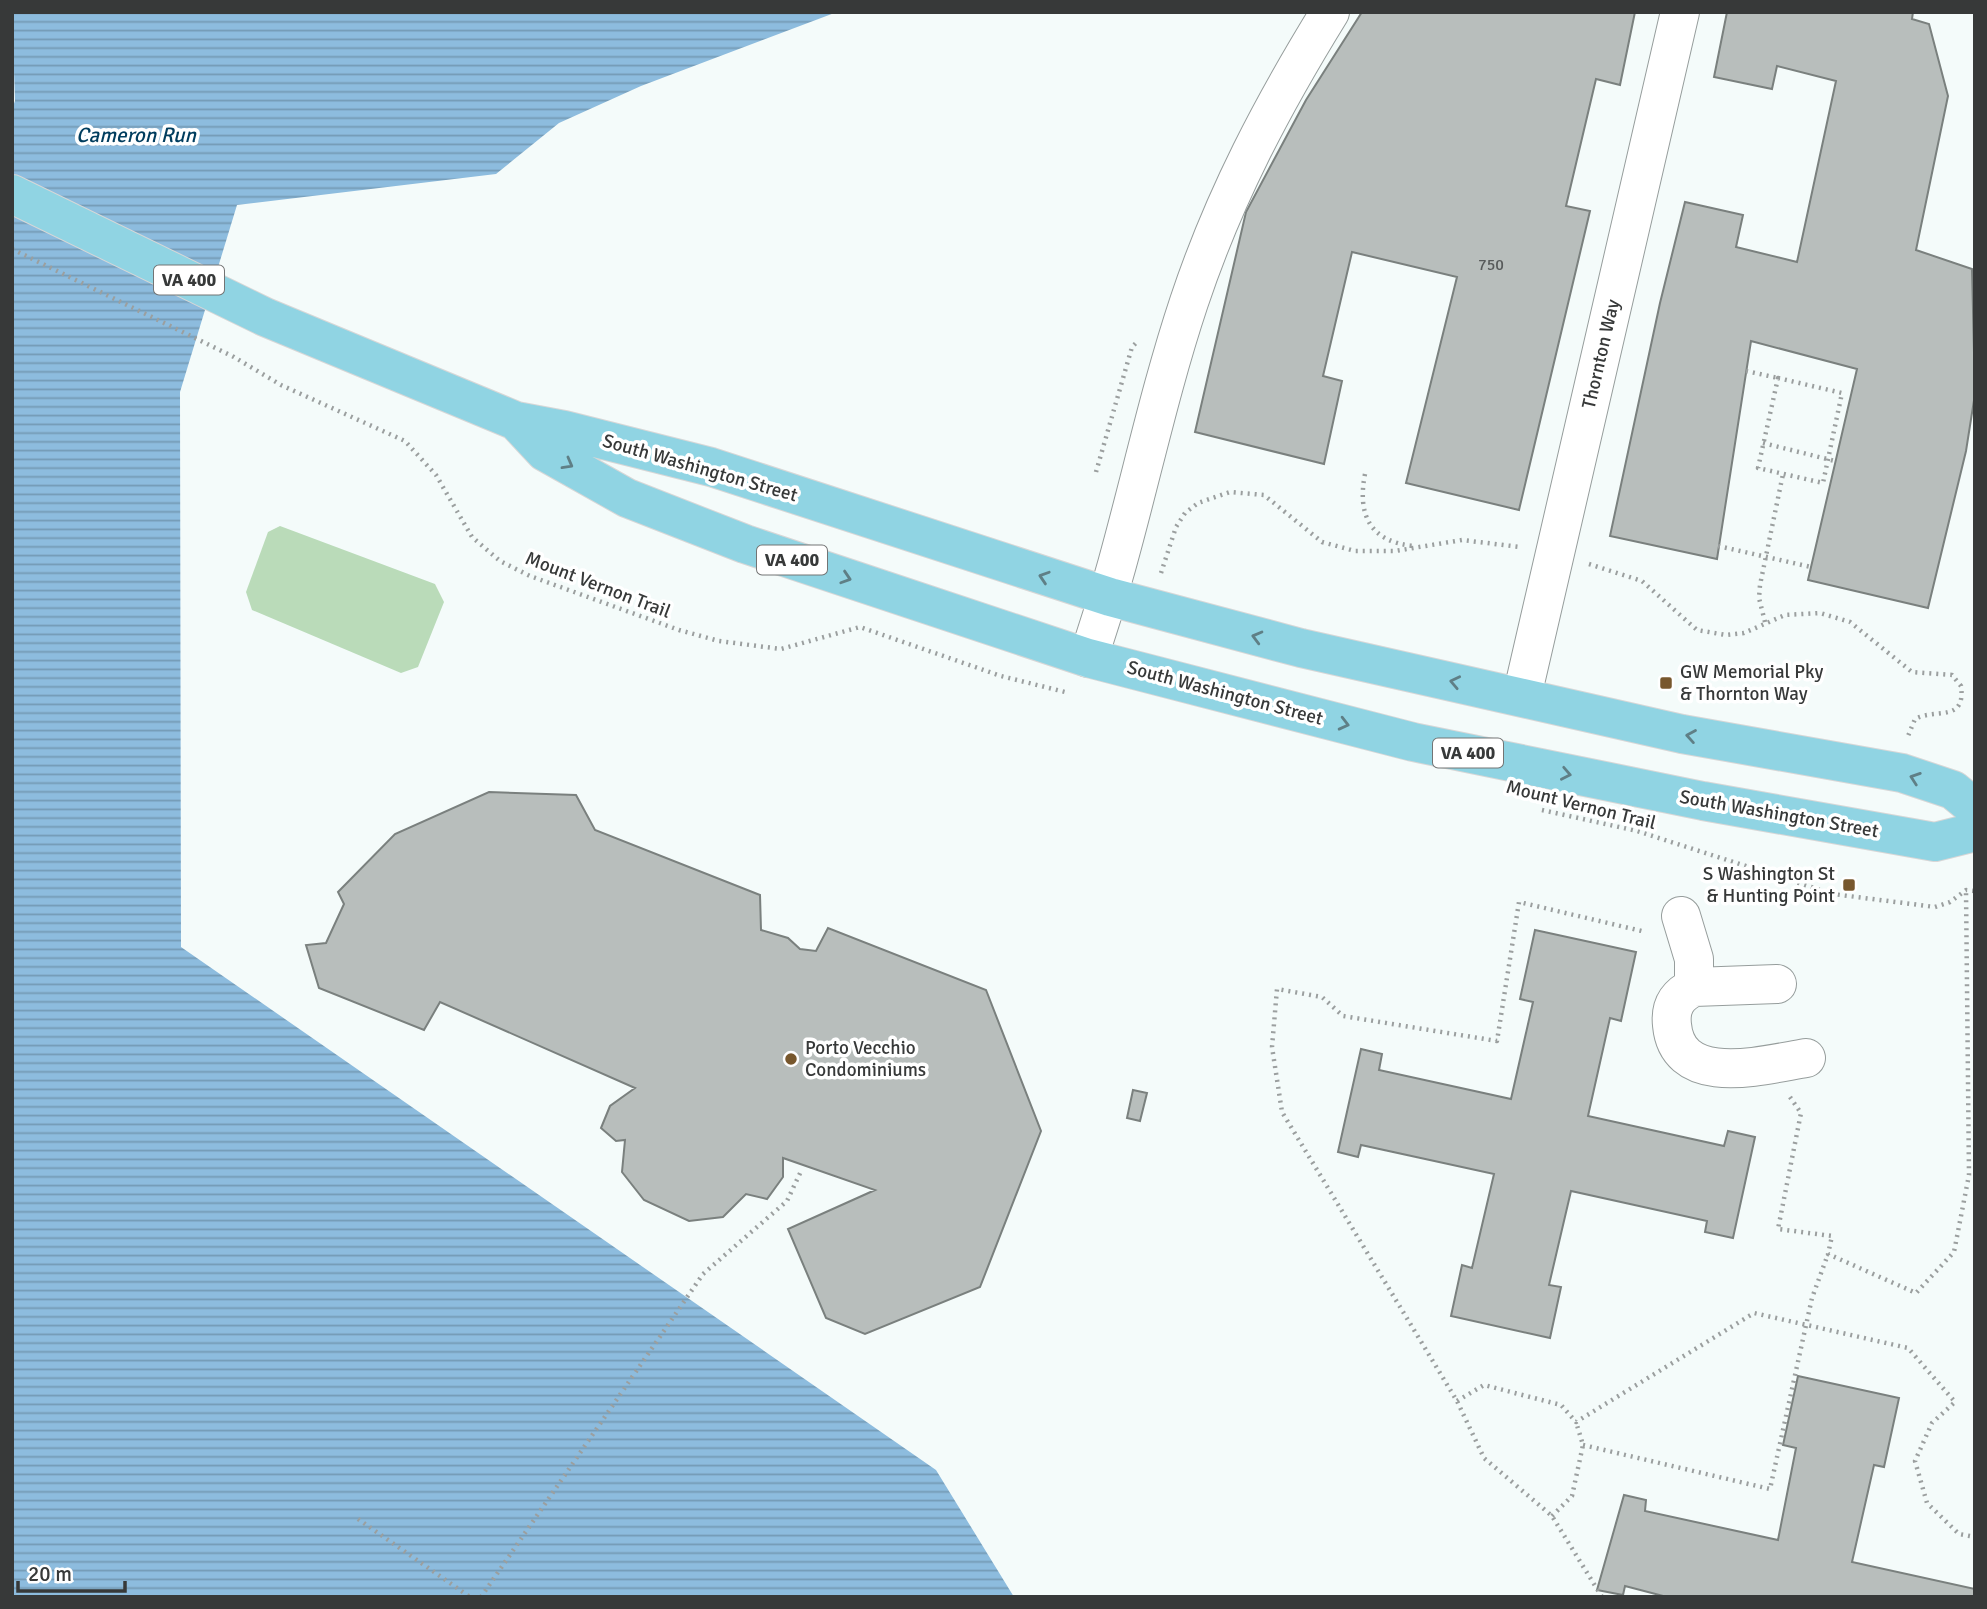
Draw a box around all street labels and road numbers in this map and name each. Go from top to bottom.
road number: VA 400 [154,266,224,294]
street label: Thornton Way [1577,297,1625,411]
street label: South Washington Street [600,429,801,507]
street label: Mount Vernon Trail [522,546,674,624]
road number: VA 400 [757,546,827,574]
street label: South Washington Street [1124,655,1326,731]
road number: VA 400 [1433,738,1503,768]
street label: Mount Vernon Trail [1504,775,1658,835]
street label: South Washington Street [1678,785,1881,843]

